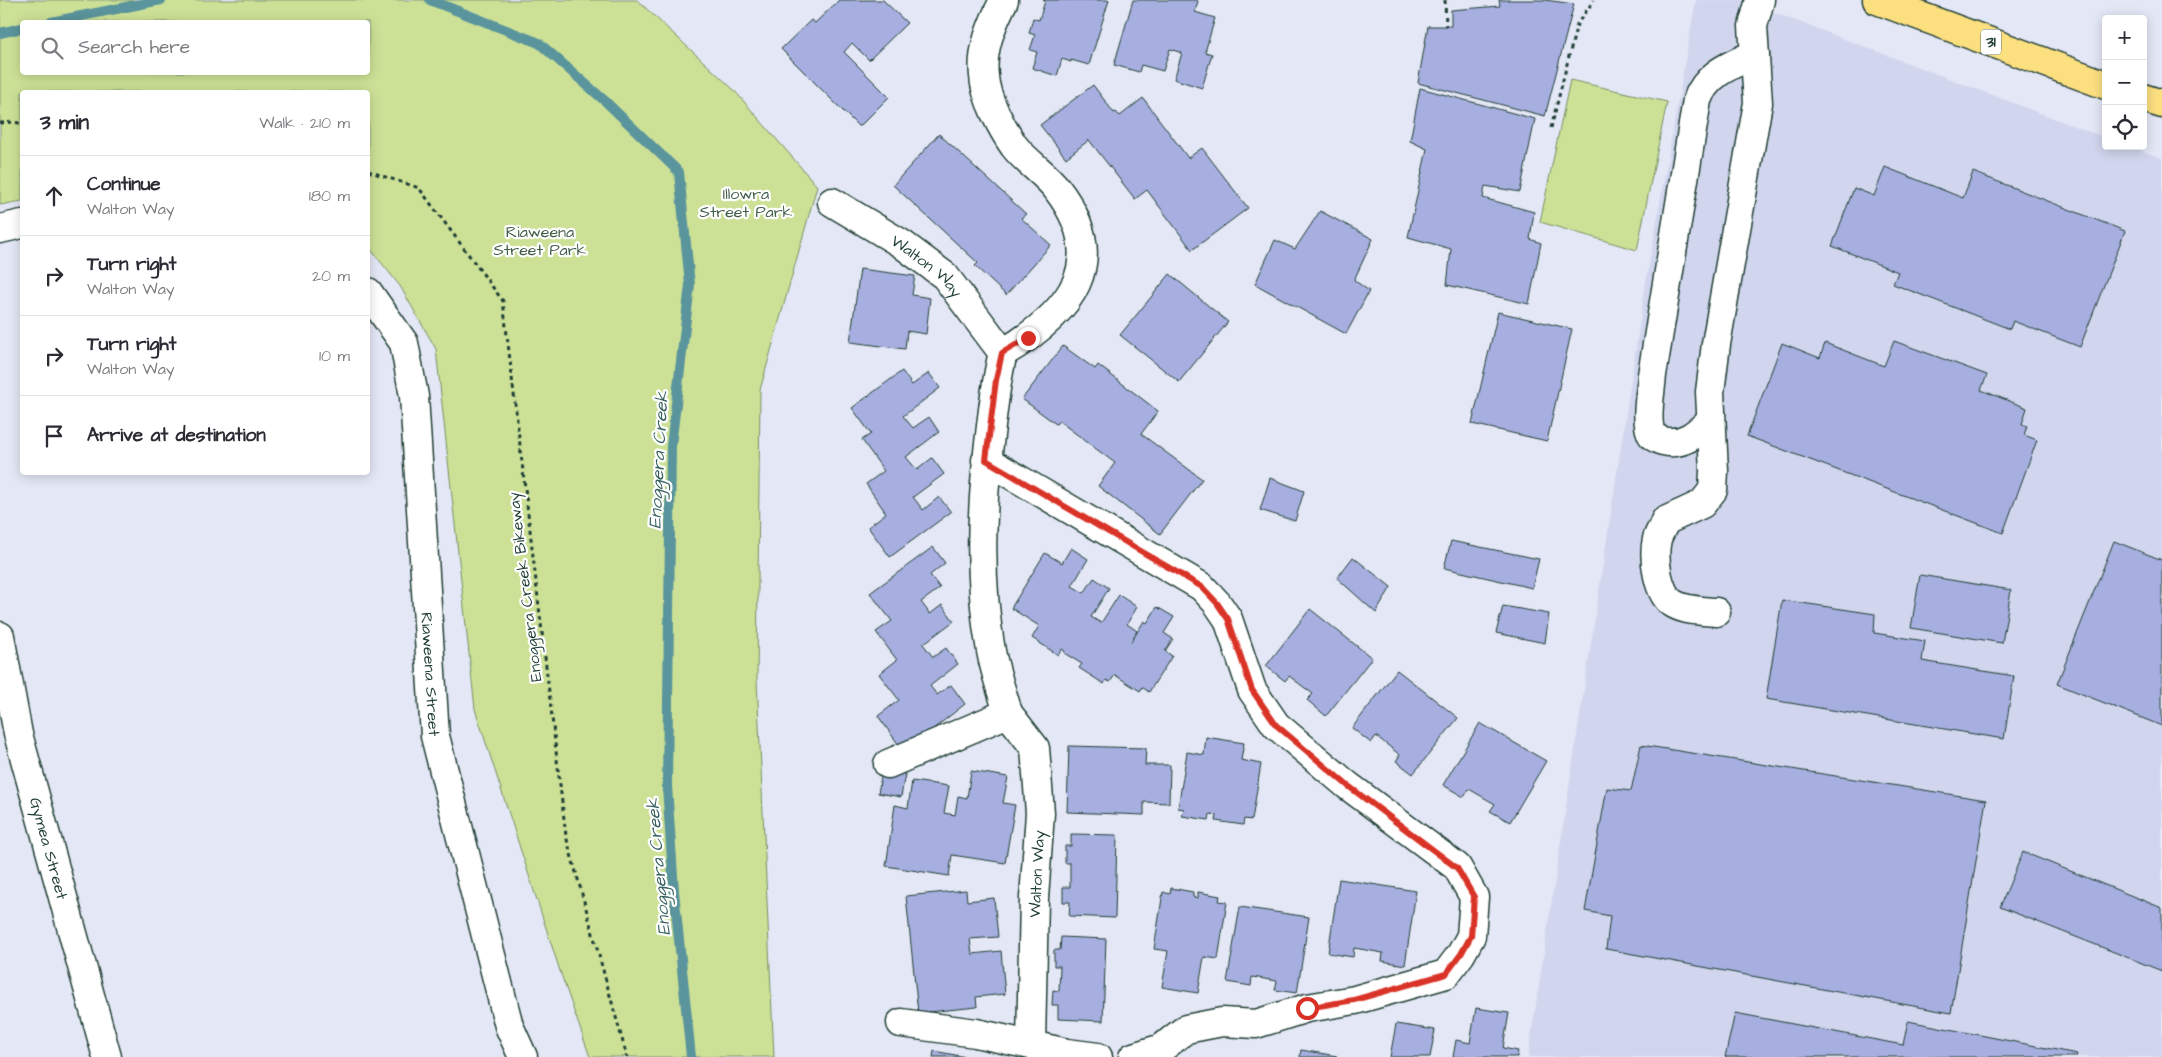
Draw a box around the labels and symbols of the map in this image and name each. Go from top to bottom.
road number: 31 [1981,30,2001,54]
park label: Illowra Street Park [700,183,793,223]
park label: Riaweena Street Park [494,221,587,261]
street label: Walton Way [887,230,967,303]
route end [1017,327,1040,350]
water label: Enoggera Creek [642,390,676,529]
street label: Enoggera Creek Bikeway [502,490,549,683]
street label: Riaweena Street [415,612,445,737]
street label: Gymea Street [24,795,73,902]
water label: Enoggera Creek [640,796,678,937]
street label: Walton Way [1024,830,1051,918]
route start [1296,997,1319,1020]

